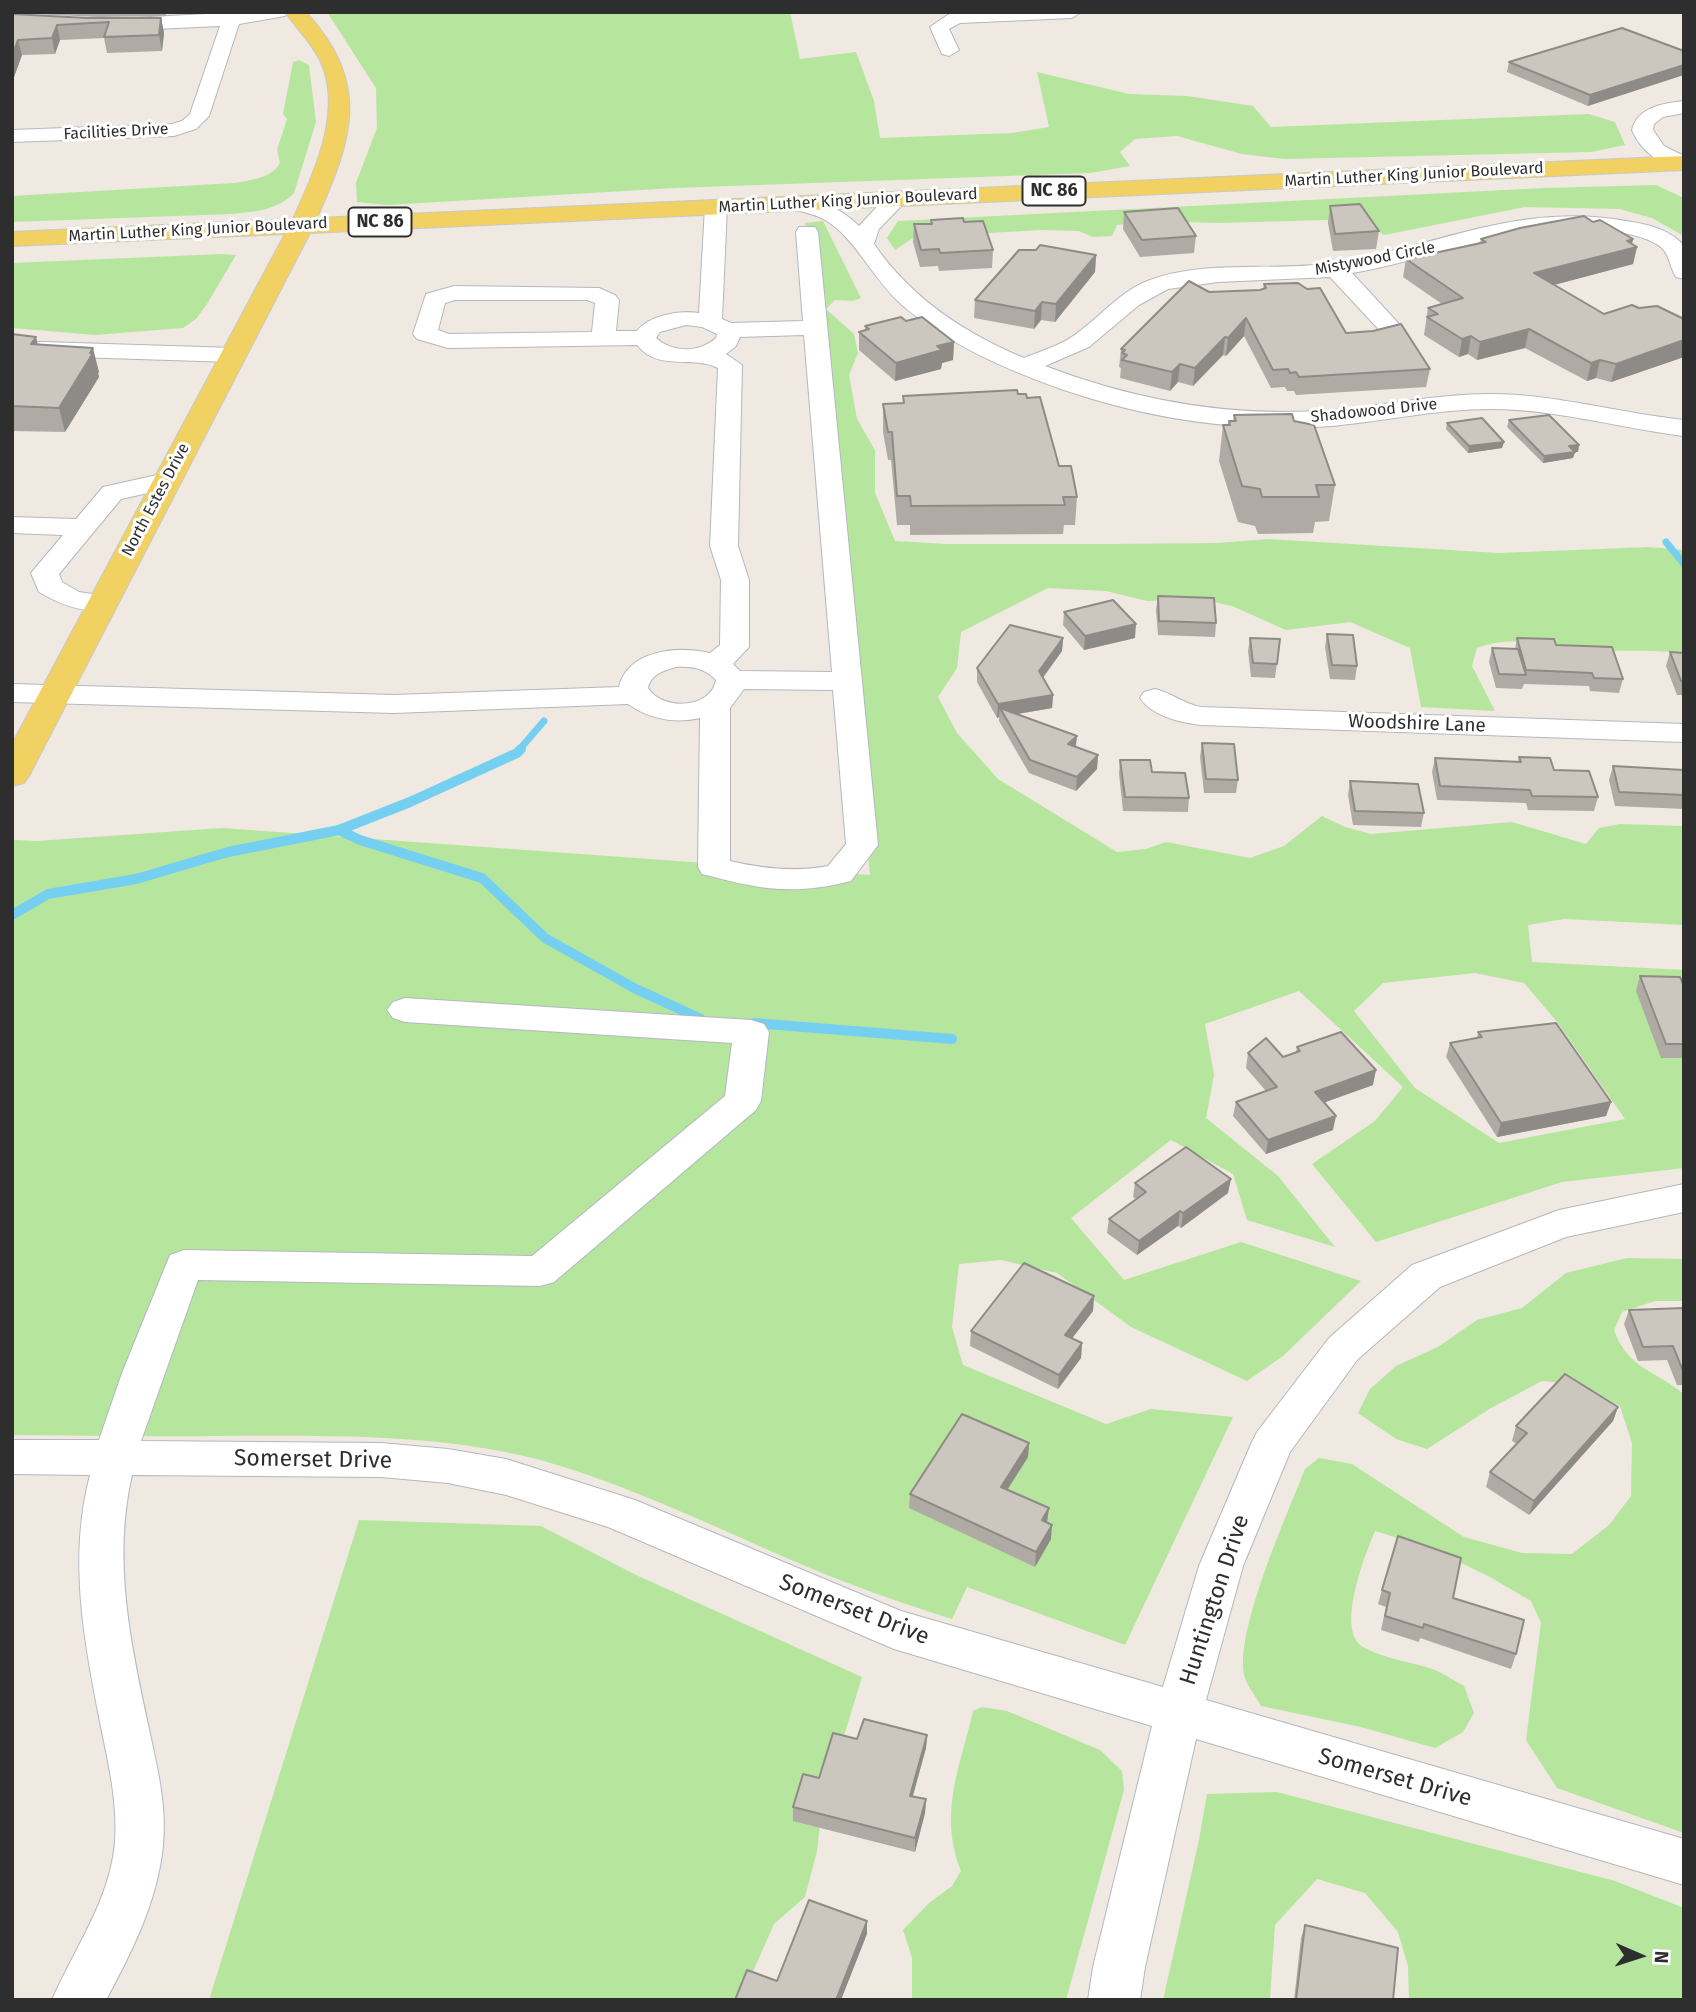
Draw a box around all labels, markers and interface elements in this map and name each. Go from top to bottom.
street label: Facilities Drive [63,120,169,144]
street label: Martin Luther King Junior Boulevard [1284,159,1544,191]
road number: NC 86 [1023,176,1086,206]
street label: Martin Luther King Junior Boulevard [718,185,978,217]
road number: NC 86 [348,208,412,236]
street label: Martin Luther King Junior Boulevard [68,214,328,246]
street label: Mistywood Circle [1313,238,1437,280]
street label: Shadowood Drive [1310,395,1438,427]
street label: North Estes Drive [118,440,194,560]
street label: Woodshire Lane [1348,710,1486,738]
street label: Somerset Drive [234,1445,392,1475]
street label: Huntington Drive [1174,1511,1256,1689]
street label: Somerset Drive [775,1569,933,1651]
street label: Somerset Drive [1315,1743,1475,1813]
north arrow [1605,1921,1675,1991]
text: N [1650,1950,1673,1964]

